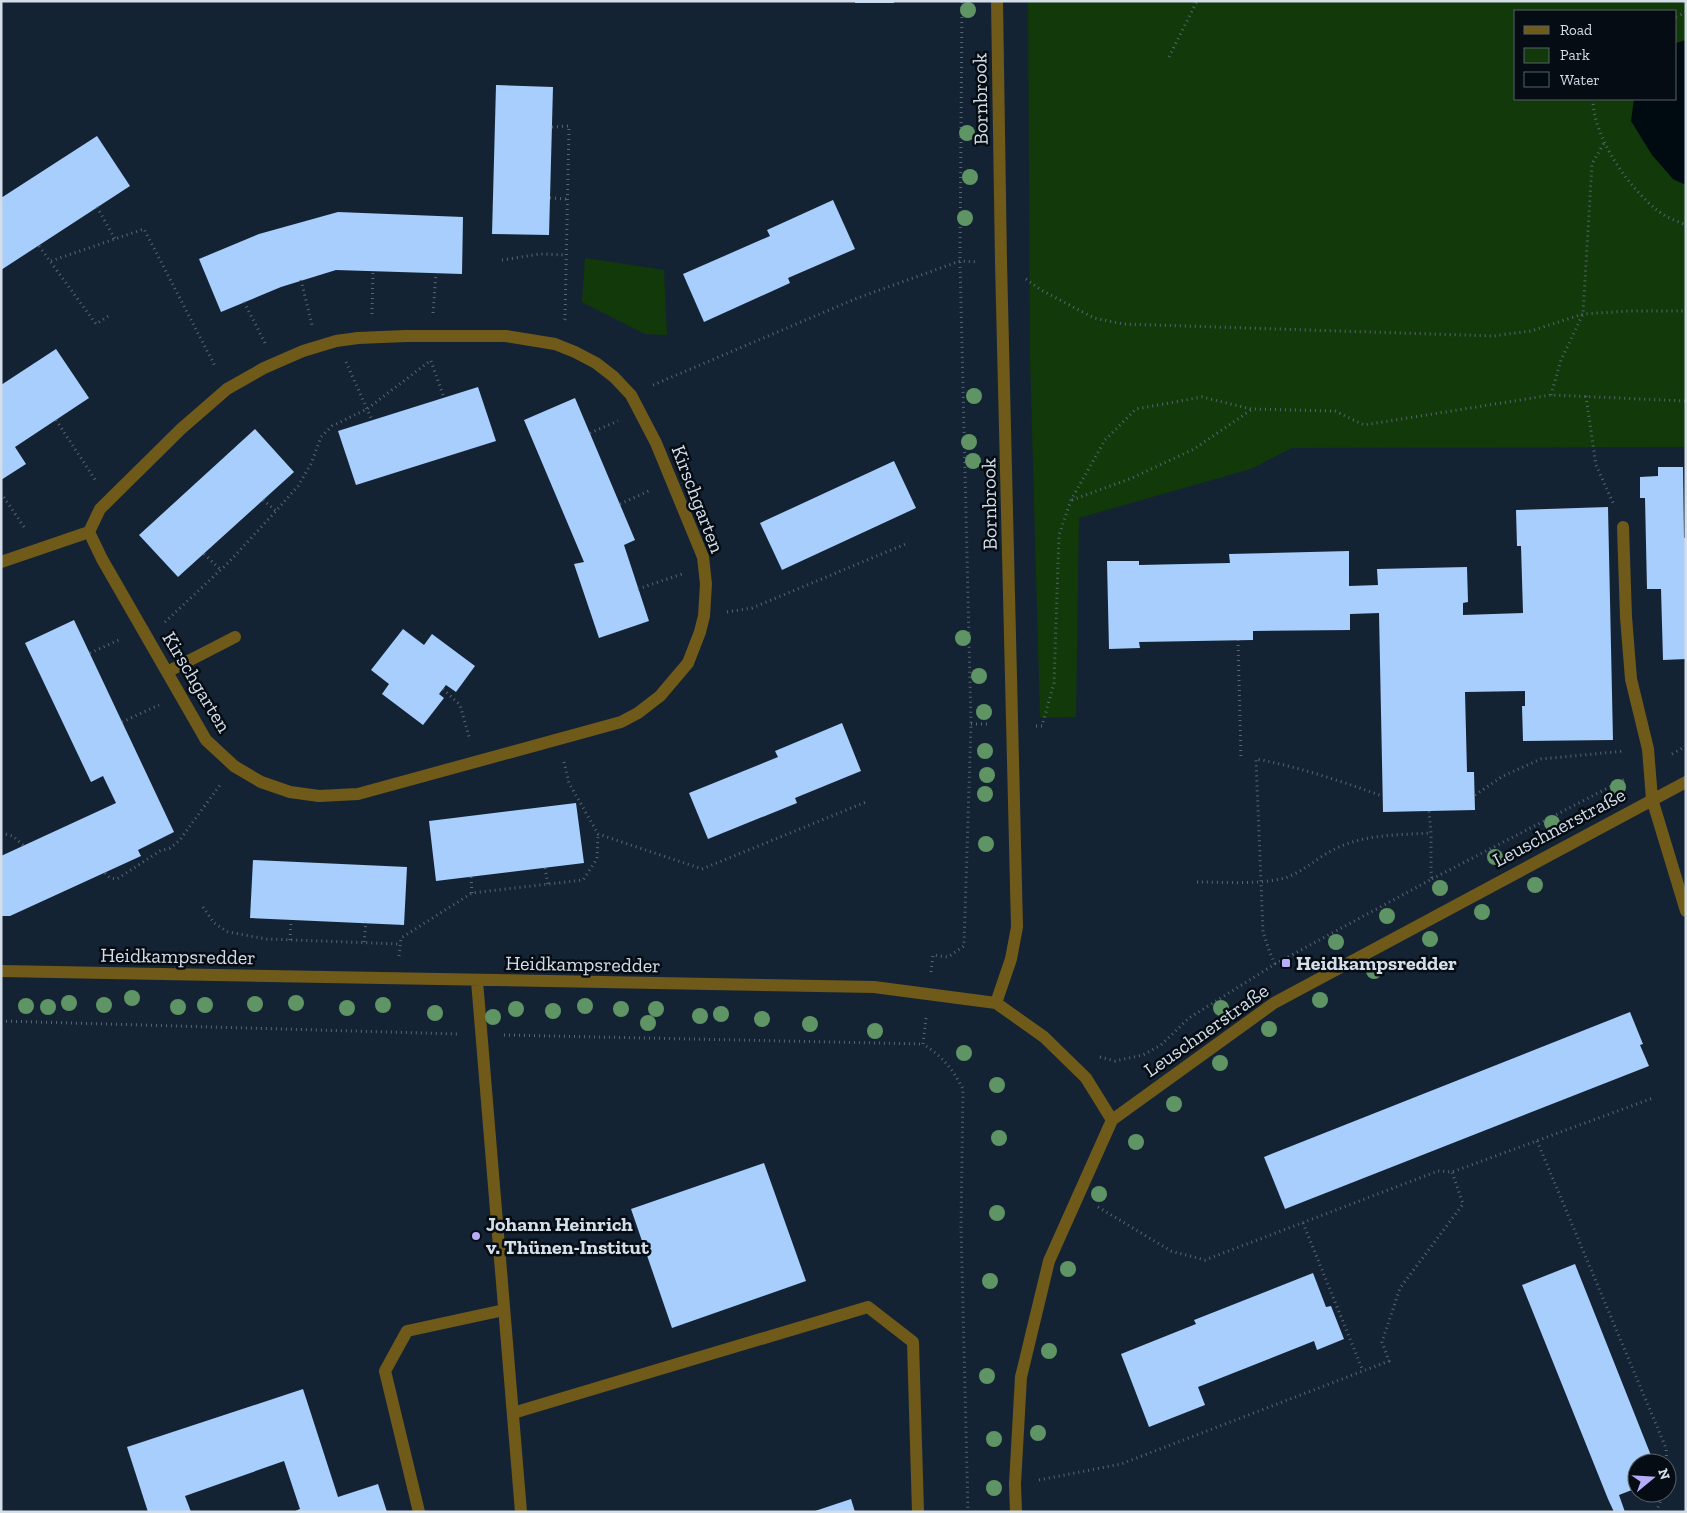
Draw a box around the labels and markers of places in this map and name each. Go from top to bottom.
place label: Heidkampsredder [1296,951,1457,975]
marker: Heidkampsredder [1280,957,1292,969]
place label: Johann Heinrich v. Thünen-Institut [486,1212,650,1259]
marker: Johann Heinrich v. Thünen-Institut [470,1230,482,1242]

